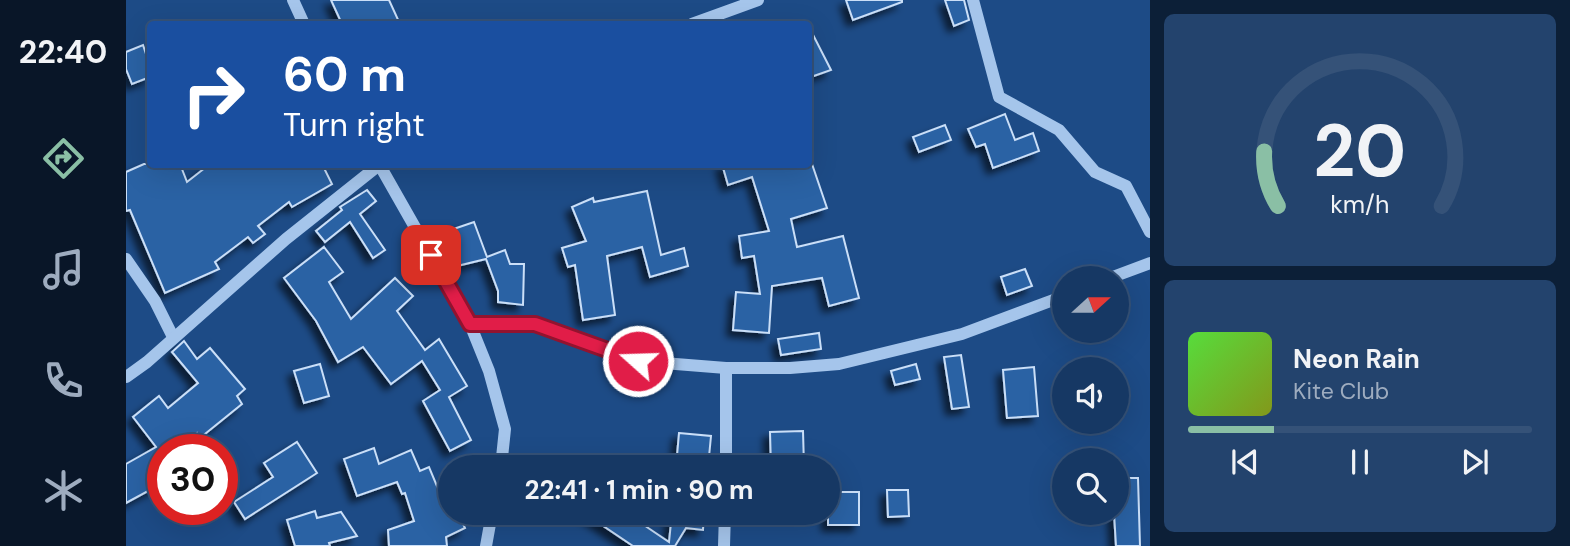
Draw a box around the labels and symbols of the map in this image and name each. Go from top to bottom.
pin [401,225,461,285]
north arrow [1052,266,1129,343]
position arrow [601,324,675,398]
speed limit sign: 30 [147,434,238,525]

